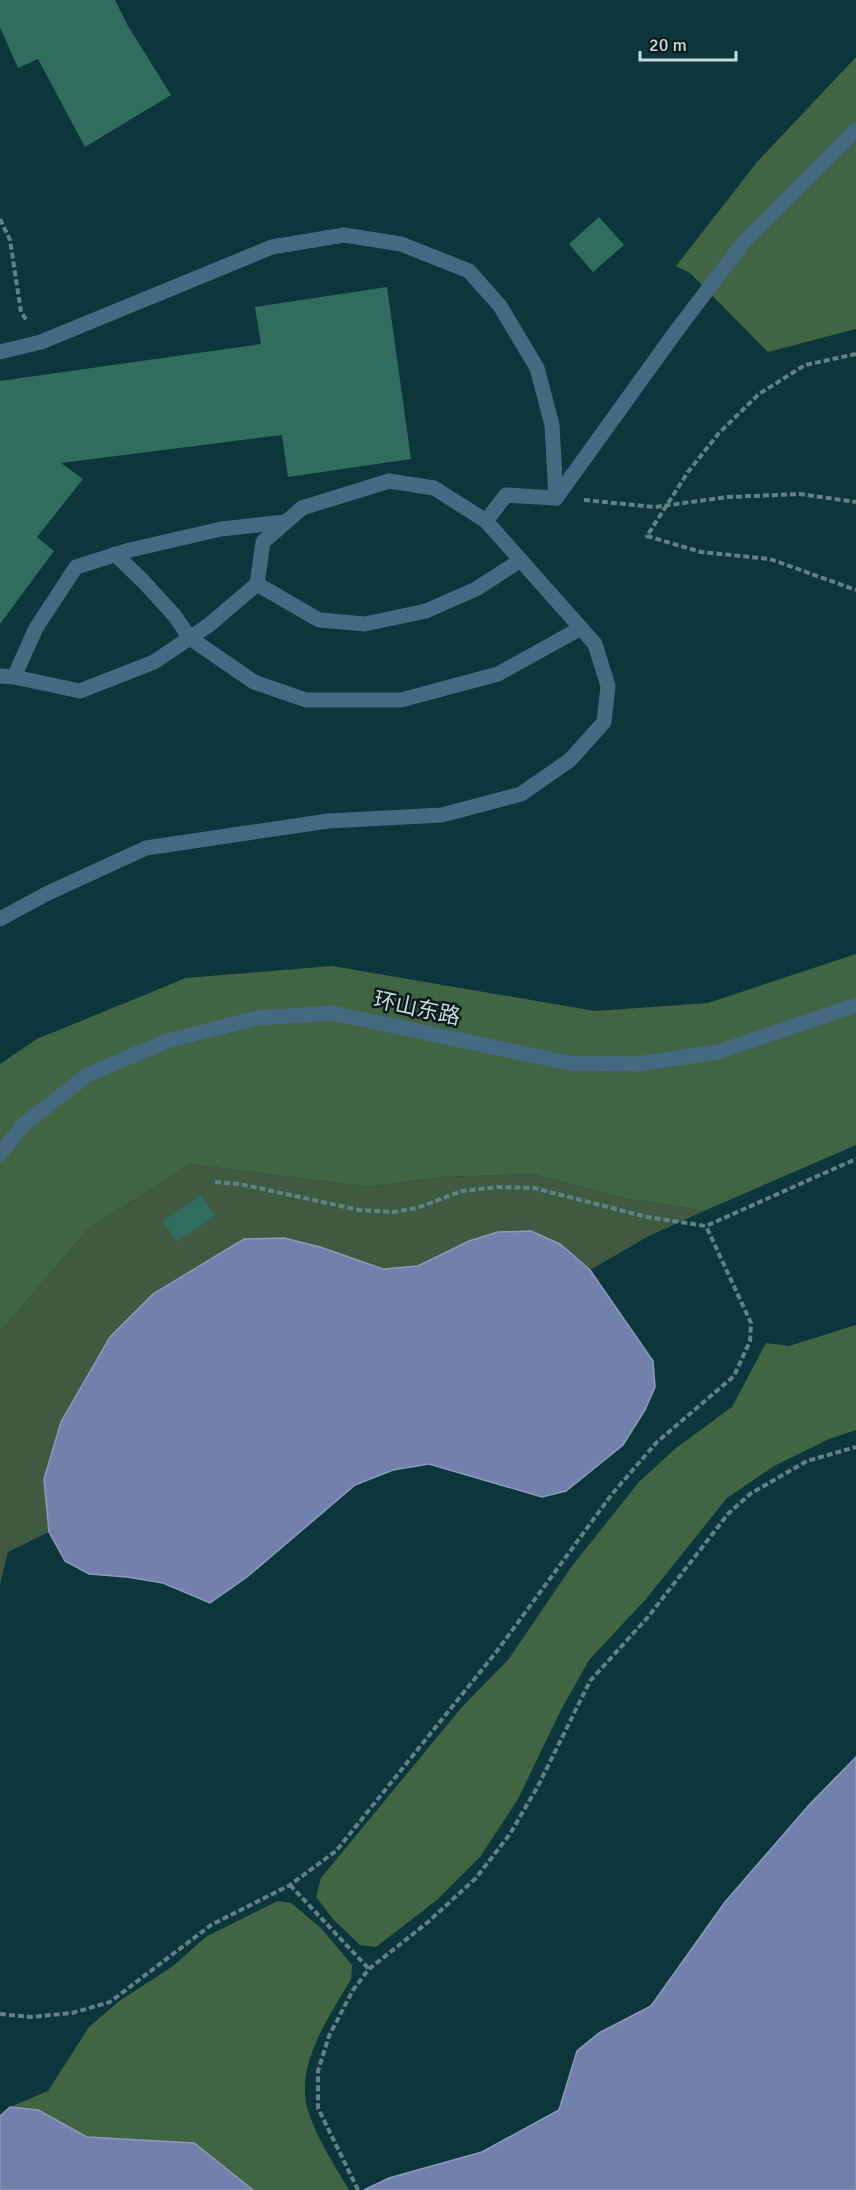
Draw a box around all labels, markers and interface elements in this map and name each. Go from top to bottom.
scale bar [640,24,736,62]
text: 20 m [649,34,687,56]
street label: 环山东路 [371,986,463,1030]

